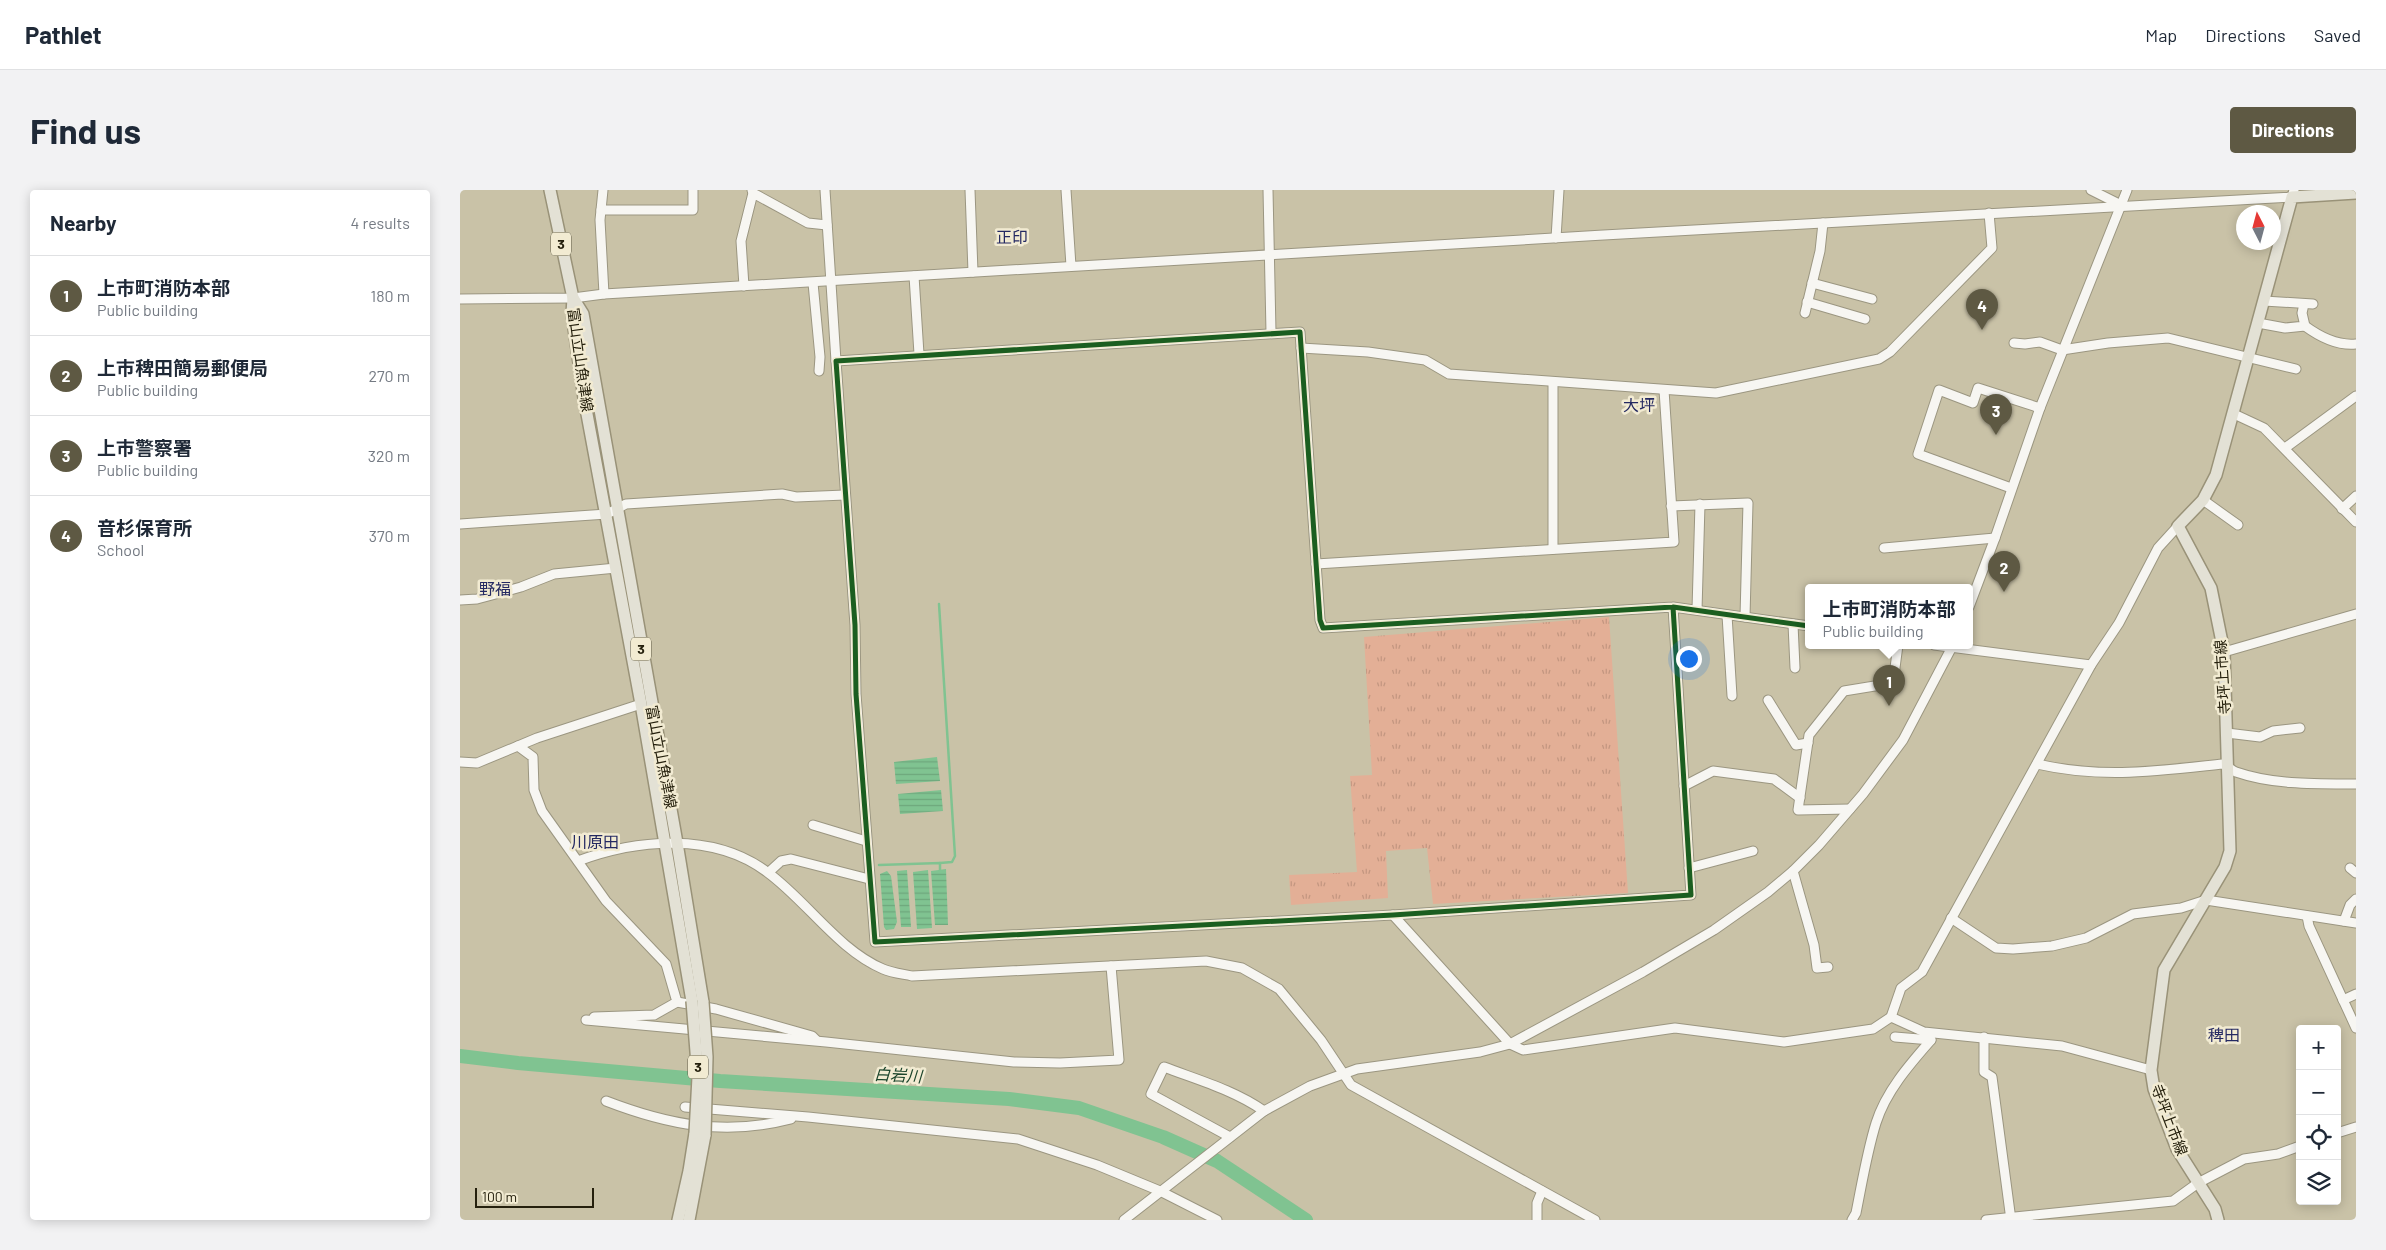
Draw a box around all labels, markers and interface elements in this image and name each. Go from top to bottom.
text: Pathlet [25,20,102,49]
text: Map [2145,24,2177,46]
text: Directions [2205,24,2286,46]
text: Saved [2314,24,2361,46]
button: Directions [2230,107,2356,153]
text: Find us [30,109,141,151]
north arrow [2236,205,2281,250]
text: Nearby [50,210,116,235]
text: 4 results [350,213,410,232]
district label: 正印 [996,227,1028,246]
road number: 3 [551,232,571,256]
text: 上市町消防本部 [97,276,230,299]
text: 1 [63,286,69,305]
text: 180 m [371,286,410,305]
pin: 4 [1966,289,1998,330]
text: Public building [97,300,198,319]
street label: 富山立山魚津線 [565,307,597,413]
text: 上市稗田簡易郵便局 [97,356,268,379]
text: 2 [62,366,70,385]
text: 270 m [368,366,410,385]
text: Public building [97,380,198,399]
pin: 3 [1980,394,2012,435]
district label: 大坪 [1623,395,1655,414]
text: 上市警察署 [97,436,192,459]
text: 3 [62,446,70,465]
text: 320 m [368,446,410,465]
text: Public building [97,460,198,479]
text: 音杉保育所 [97,516,192,539]
text: 4 [61,526,71,545]
text: 370 m [369,526,410,545]
text: School [97,540,144,559]
pin: 2 [1988,551,2020,592]
district label: 野福 [479,579,511,598]
popup [1805,584,1973,649]
text: 上市町消防本部 [1822,597,1956,620]
text: Public building [1822,621,1924,640]
road number: 3 [631,638,651,660]
street label: 寺坪上市線 [2210,639,2234,715]
your location [1676,646,1702,672]
pin: 1 [1873,665,1905,706]
street label: 富山立山魚津線 [643,704,681,810]
district label: 川原田 [571,832,619,851]
district label: 稗田 [2208,1025,2240,1044]
map controls [2296,1025,2341,1205]
button: + [2296,1025,2341,1070]
road number: 3 [688,1056,708,1079]
water label: 白岩川 [874,1064,924,1085]
button: − [2296,1070,2341,1115]
street label: 寺坪上市線 [2148,1081,2192,1158]
button: locate [2296,1115,2341,1160]
button: layers [2296,1160,2341,1205]
scale bar [475,1185,594,1208]
text: 100 m [482,1188,517,1205]

